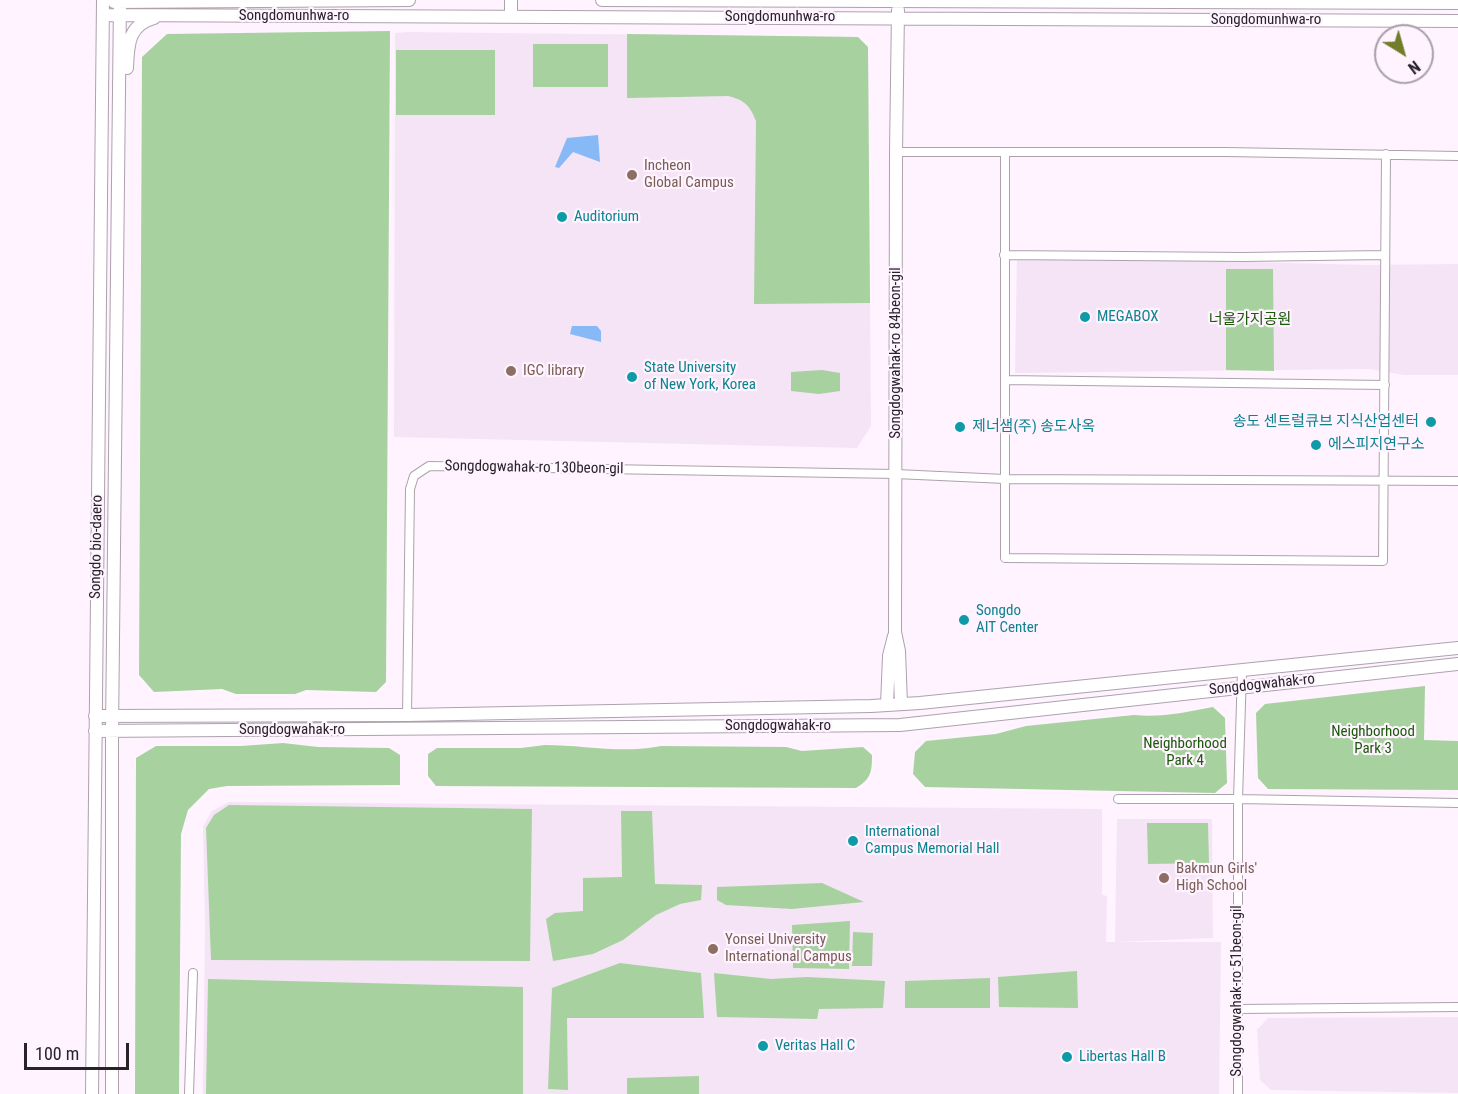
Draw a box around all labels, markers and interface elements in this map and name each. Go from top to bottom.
street label: Songdomunhwa-ro [239,7,349,25]
street label: Songdomunhwa-ro [725,8,835,26]
street label: Songdomunhwa-ro [1211,11,1321,29]
north arrow [1374,24,1434,84]
text: N [1404,57,1424,78]
place label: Incheon Global Campus [644,157,734,192]
marker: Incheon Global Campus [625,168,639,182]
place label: Auditorium [574,208,639,226]
marker: Auditorium [555,210,569,224]
street label: Songdogwahak-ro 84beon-gil [887,267,905,439]
place label: MEGABOX [1097,308,1159,326]
marker: MEGABOX [1078,310,1092,324]
park label: 너울가지공원 [1209,311,1291,329]
place label: State University of New York, Korea [644,359,756,394]
place label: IGC library [523,362,584,380]
marker: IGC library [504,364,518,378]
marker: State University of New York, Korea [625,370,639,384]
place label: 송도 센트럴큐브 지식산업센터 [1233,413,1419,431]
marker: 송도 센트럴큐브 지식산업센터 [1424,415,1438,429]
place label: 제너샘(주) 송도사옥 [972,418,1095,436]
marker: 제너샘(주) 송도사옥 [953,420,967,434]
place label: 에스피지연구소 [1328,436,1425,454]
marker: 에스피지연구소 [1309,438,1323,452]
street label: Songdogwahak-ro 130beon-gil [444,457,624,479]
street label: Songdo bio-daero [87,495,107,599]
place label: Songdo AIT Center [976,602,1038,637]
marker: Songdo AIT Center [957,613,971,627]
street label: Songdogwahak-ro [1208,671,1316,699]
street label: Songdogwahak-ro [725,717,831,735]
street label: Songdogwahak-ro [239,721,345,739]
park label: Neighborhood Park 3 [1331,723,1415,758]
park label: Neighborhood Park 4 [1143,735,1227,770]
place label: International Campus Memorial Hall [865,823,1000,858]
marker: International Campus Memorial Hall [846,834,860,848]
place label: Bakmun Girls' High School [1176,860,1257,895]
marker: Bakmun Girls' High School [1157,871,1171,885]
street label: Songdogwahak-ro 51beon-gil [1228,905,1246,1077]
place label: Yonsei University International Campus [725,931,852,966]
marker: Yonsei University International Campus [706,942,720,956]
scale bar [27,1031,132,1069]
place label: Veritas Hall C [775,1037,855,1055]
marker: Veritas Hall C [756,1039,770,1053]
text: 100 m [35,1043,79,1064]
place label: Libertas Hall B [1079,1048,1166,1066]
marker: Libertas Hall B [1060,1050,1074,1064]

